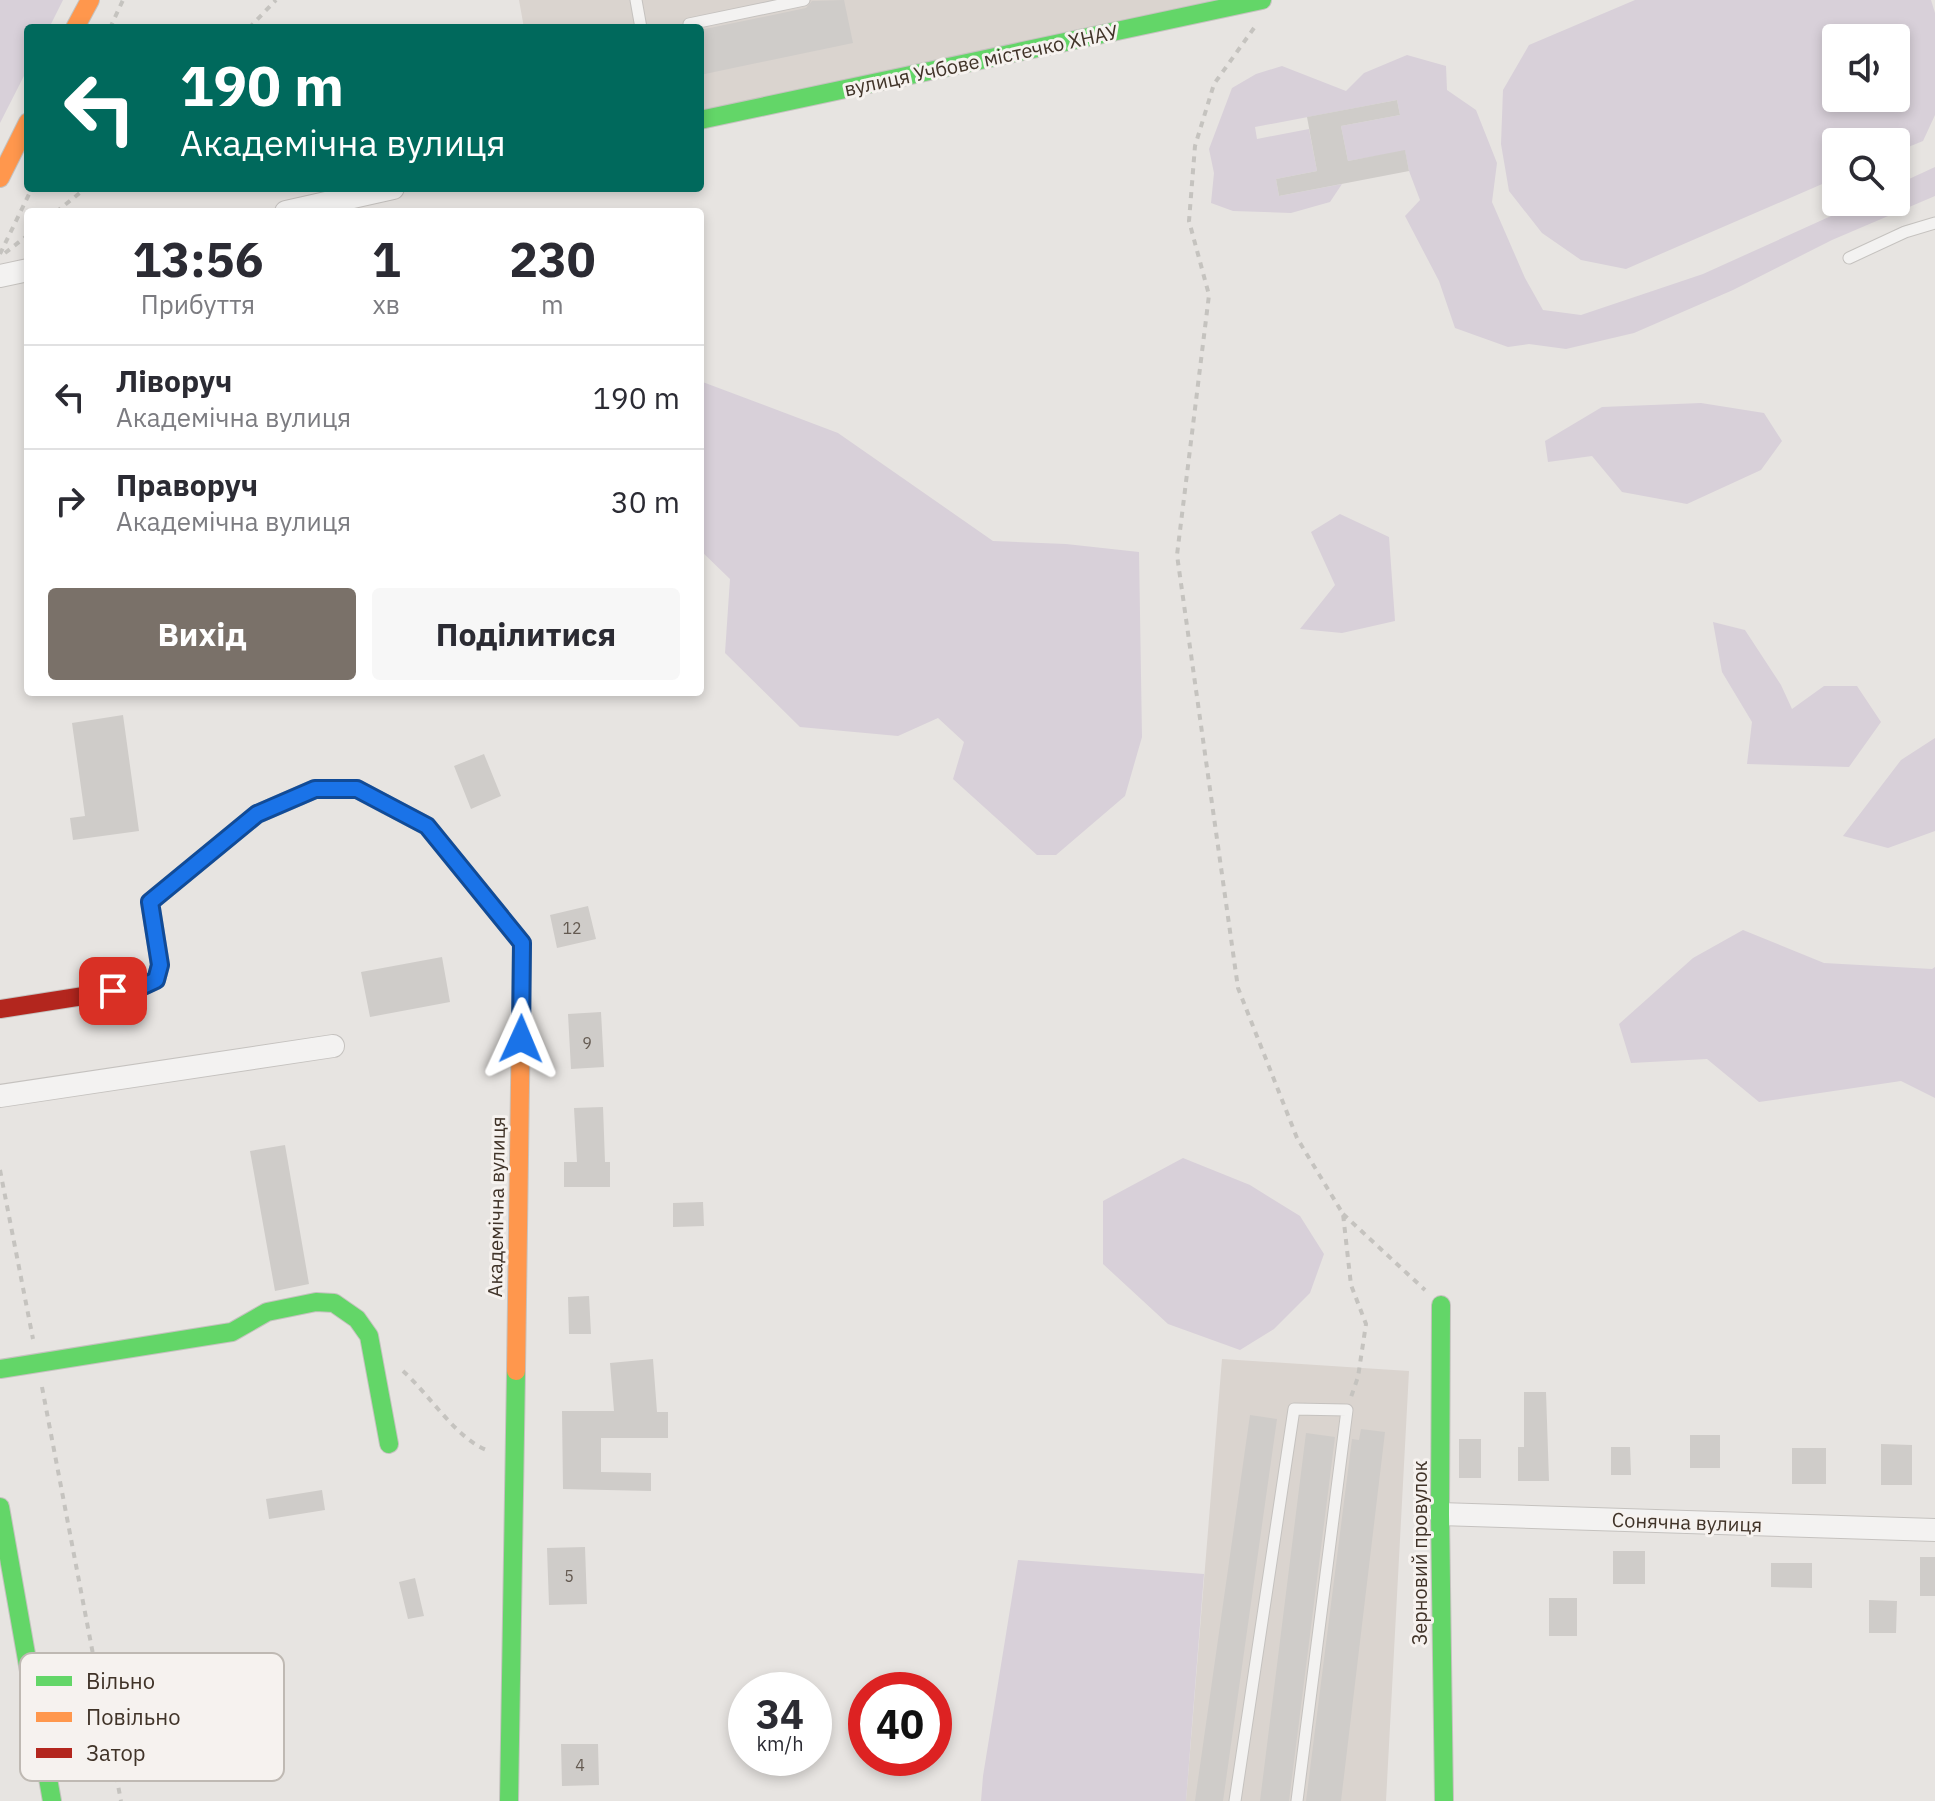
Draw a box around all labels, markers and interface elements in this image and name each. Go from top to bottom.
street label: вулиця Учбове містечко ХНАУ [842,18,1121,102]
map controls [1822,24,1910,216]
button: sound [1822,24,1910,112]
text: 190 m [180,49,344,121]
icon: left [48,56,152,160]
text: Академічна вулиця [180,119,506,166]
button: search [1822,128,1910,216]
text: 13:56 [132,228,263,290]
text: 1 [372,228,401,290]
text: 230 [509,228,596,290]
text: Прибуття [141,287,255,321]
text: хв [372,287,400,321]
text: m [541,287,564,321]
text: Ліворуч [116,361,232,400]
icon: left [48,375,92,419]
text: 190 m [593,378,680,417]
text: Академічна вулиця [116,400,351,434]
text: Праворуч [116,465,258,504]
icon: right [48,479,92,523]
text: 30 m [611,482,680,521]
text: Академічна вулиця [116,504,351,538]
button: Вихід [48,588,356,680]
button: Поділитися [372,588,680,680]
house number: 12 [562,918,582,938]
pin [79,957,147,1025]
icon: arrive [91,969,135,1013]
position arrow [479,997,563,1081]
house number: 9 [582,1033,592,1053]
street label: Академічна вулиця [481,1116,511,1298]
street label: Зерновий провулок [1406,1460,1433,1646]
street label: Сонячна вулиця [1611,1506,1763,1538]
house number: 5 [564,1566,574,1586]
legend [20,1653,284,1781]
text: Вільно [86,1666,155,1695]
speed limit sign: 40 [848,1672,952,1776]
text: 34 [756,1688,804,1740]
text: Повільно [86,1702,180,1731]
text: km/h [756,1730,804,1757]
text: Затор [86,1738,146,1767]
house number: 4 [575,1755,585,1775]

